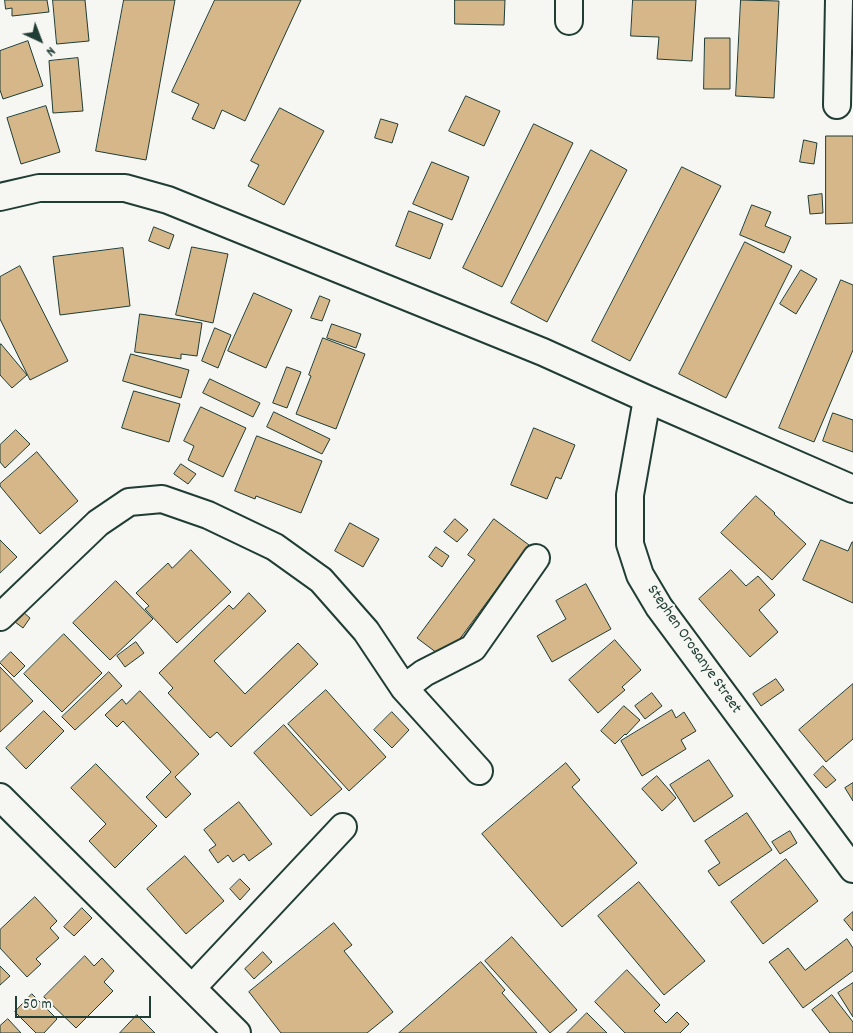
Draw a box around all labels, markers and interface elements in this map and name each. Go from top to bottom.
north arrow [15,15,65,65]
text: N [41,41,60,61]
street label: Stephen Orosanye Street [641,582,745,718]
scale bar [18,986,154,1018]
text: 50 m [23,994,52,1016]

